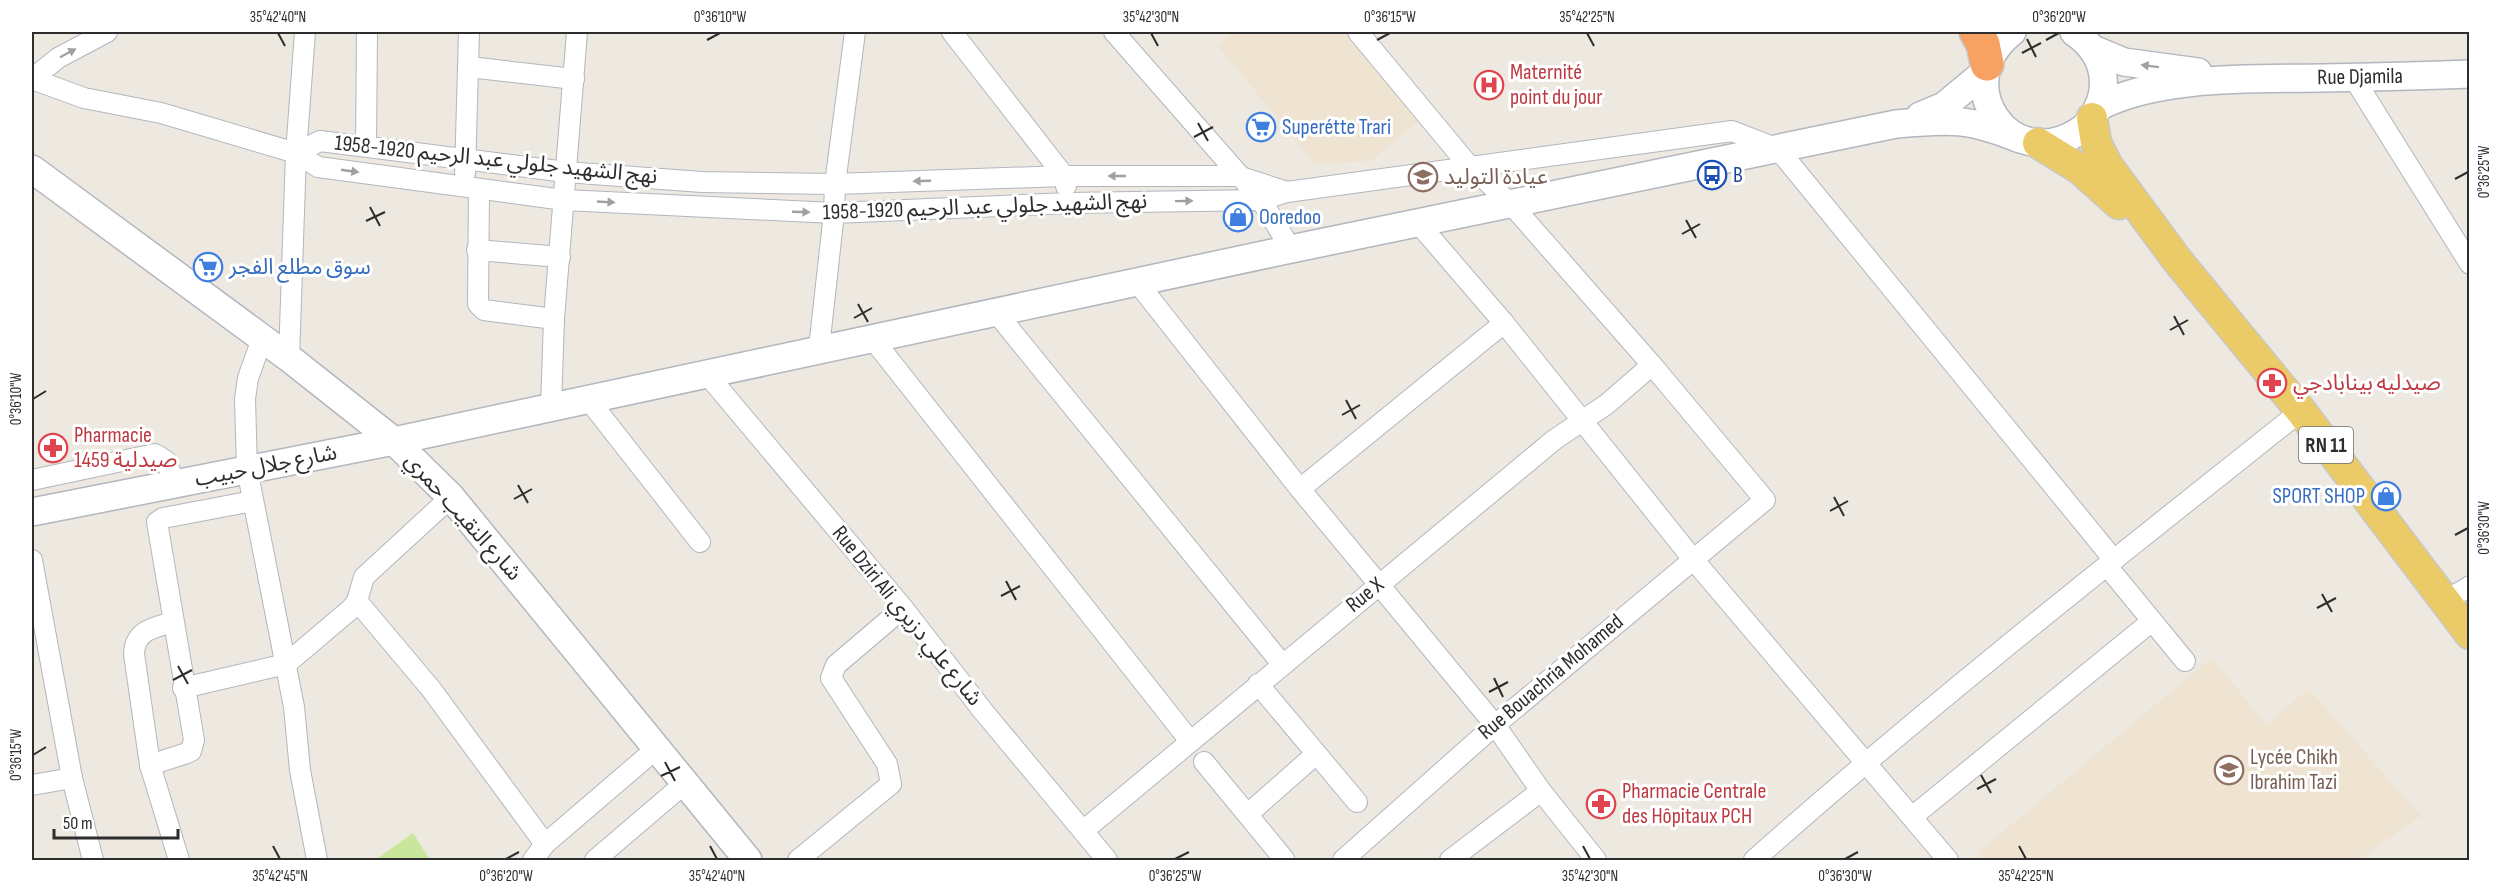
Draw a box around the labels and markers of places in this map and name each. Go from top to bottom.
place label: Maternité point du jour [1510,59,1603,111]
hospital icon: Maternité point du jour [1473,69,1505,101]
supermarket icon: Superétte Trari [1245,111,1277,143]
place label: Superétte Trari [1282,114,1391,141]
bus stop icon: B [1696,159,1728,191]
school or university icon: عيادة التوليد [1407,161,1439,193]
place label: B [1733,162,1743,189]
place label: عيادة التوليد [1444,164,1548,191]
shop icon: Ooredoo [1222,201,1254,233]
place label: Ooredoo [1259,204,1321,231]
supermarket icon: سوق مطلع الفجر [192,251,224,283]
place label: سوق مطلع الفجر [228,254,371,283]
pharmacy icon: صيدليه بينابادجي [2256,367,2288,399]
place label: صيدليه بينابادجي [2293,370,2441,399]
place label: Pharmacie 1459 صيدلية [74,422,177,474]
pharmacy icon: Pharmacie 1459 صيدلية [37,432,69,464]
shop icon: SPORT SHOP [2370,480,2402,512]
place label: SPORT SHOP [2272,483,2365,510]
place label: Lycée Chikh Ibrahim Tazi [2250,744,2338,796]
school or university icon: Lycée Chikh Ibrahim Tazi [2213,754,2245,786]
place label: Pharmacie Centrale des Hôpitaux PCH [1622,778,1766,830]
pharmacy icon: Pharmacie Centrale des Hôpitaux PCH [1585,788,1617,820]

